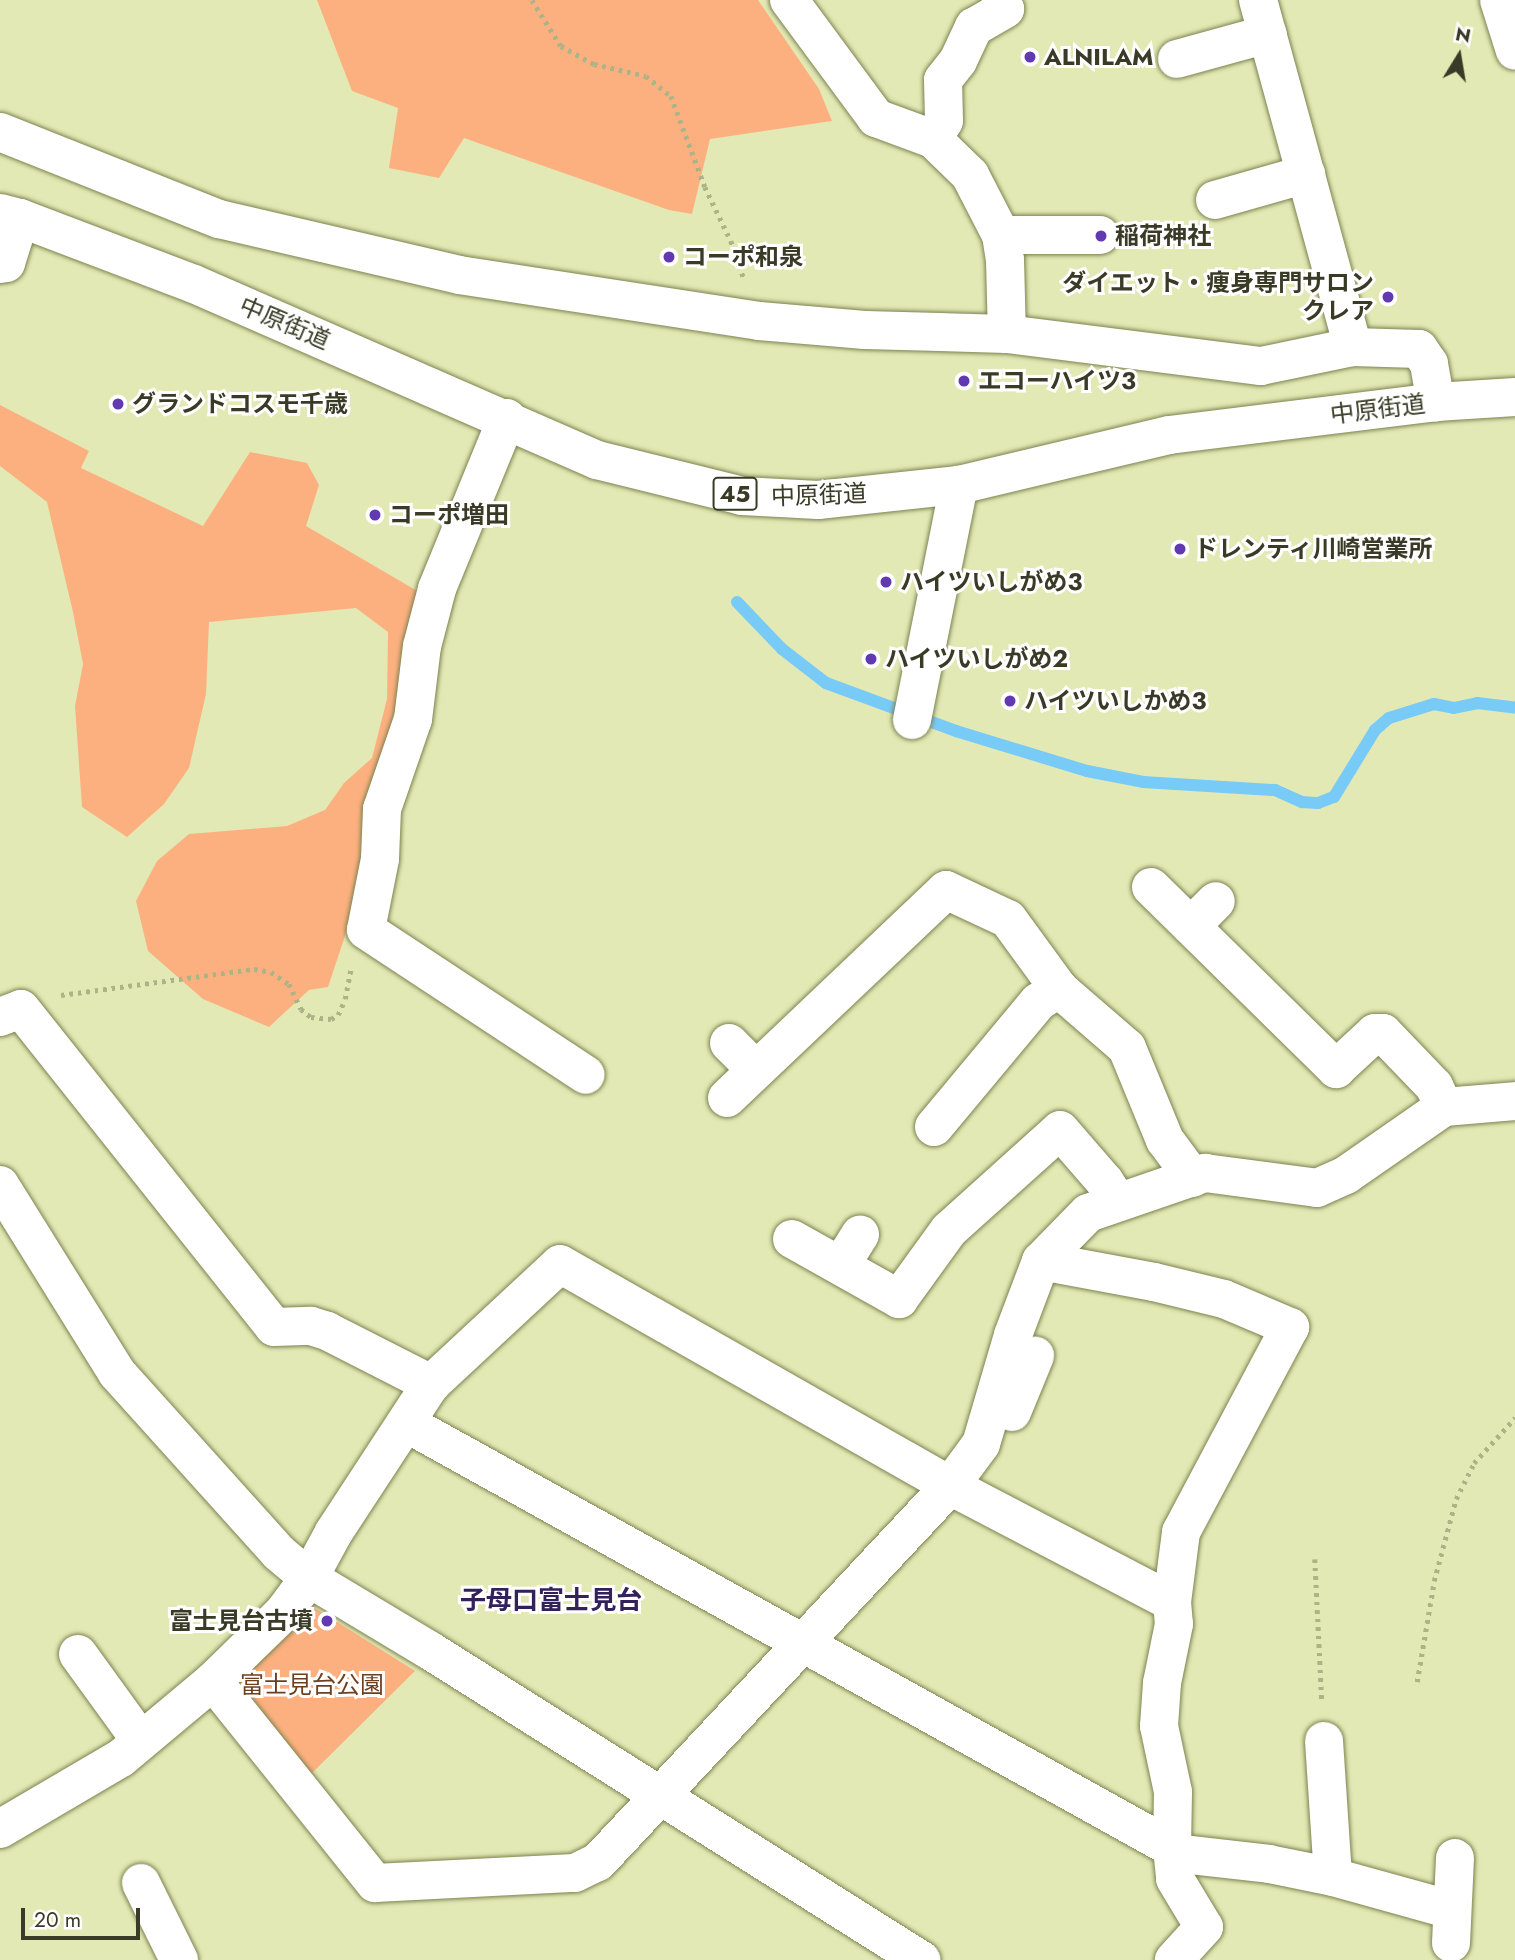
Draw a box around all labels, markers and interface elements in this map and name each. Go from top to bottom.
text: N [1453,20,1473,50]
north arrow [1424,21,1494,91]
place label: ALNILAM [1044,43,1153,71]
marker: ALNILAM [1022,49,1038,65]
place label: 稲荷神社 [1115,222,1211,250]
marker: 稲荷神社 [1093,228,1109,244]
place label: コーポ和泉 [683,243,803,271]
marker: コーポ和泉 [661,249,677,265]
place label: ダイエット・痩身専門サロン クレア [1062,269,1374,325]
marker: ダイエット・痩身専門サロン クレア [1380,289,1396,305]
street label: 中原街道 [235,291,335,355]
place label: エコーハイツ３ [978,367,1137,395]
marker: エコーハイツ３ [956,373,972,389]
street label: 中原街道 [1329,389,1427,429]
place label: グランドコスモ千歳 [132,390,348,418]
marker: グランドコスモ千歳 [110,396,126,412]
road number: 45 [712,474,758,514]
street label: 中原街道 [771,479,867,511]
place label: コーポ増田 [389,501,509,529]
marker: コーポ増田 [367,507,383,523]
place label: ドレンティ川崎営業所 [1194,535,1434,563]
marker: ドレンティ川崎営業所 [1172,541,1188,557]
place label: ハイツいしがめ３ [900,568,1083,596]
marker: ハイツいしがめ３ [878,574,894,590]
place label: ハイツいしがめ２ [885,645,1068,673]
marker: ハイツいしがめ２ [863,651,879,667]
place label: ハイツいしかめ３ [1024,687,1207,715]
marker: ハイツいしかめ３ [1002,693,1018,709]
district label: 子母口富士見台 [460,1585,642,1617]
place label: 富士見台古墳 [169,1607,313,1635]
marker: 富士見台古墳 [319,1613,335,1629]
park label: 富士見台公園 [240,1671,384,1699]
scale bar [24,1894,144,1938]
text: 20 m [34,1905,81,1935]

